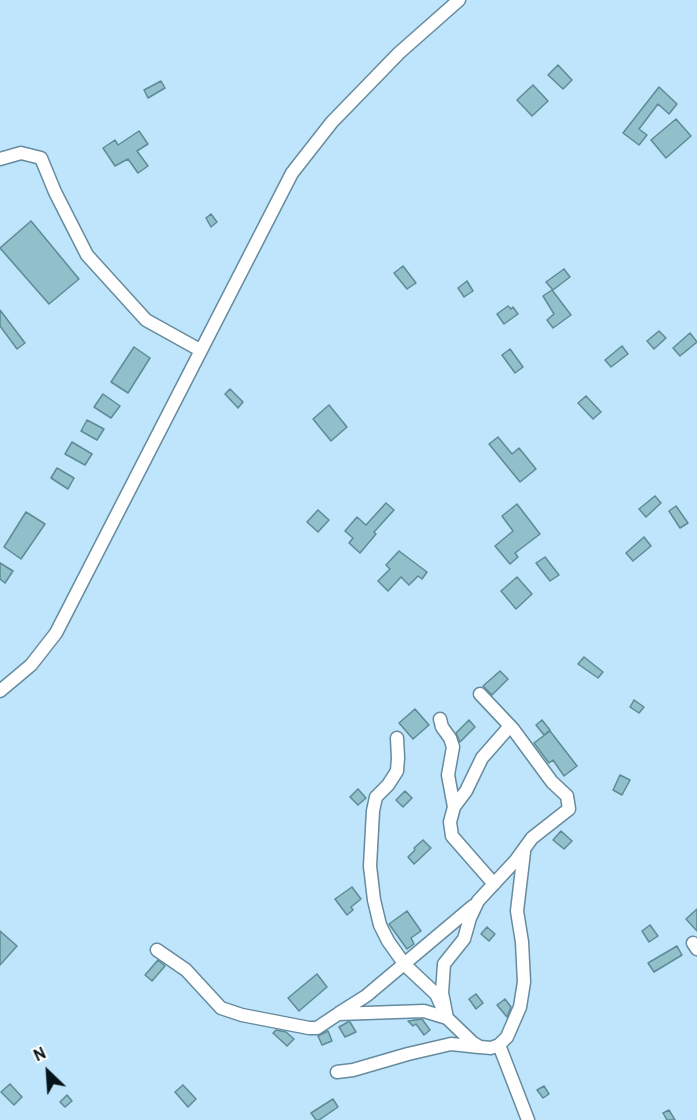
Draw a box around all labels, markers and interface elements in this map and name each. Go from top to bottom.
north arrow [18,1042,78,1102]
text: N [31,1044,50,1067]

